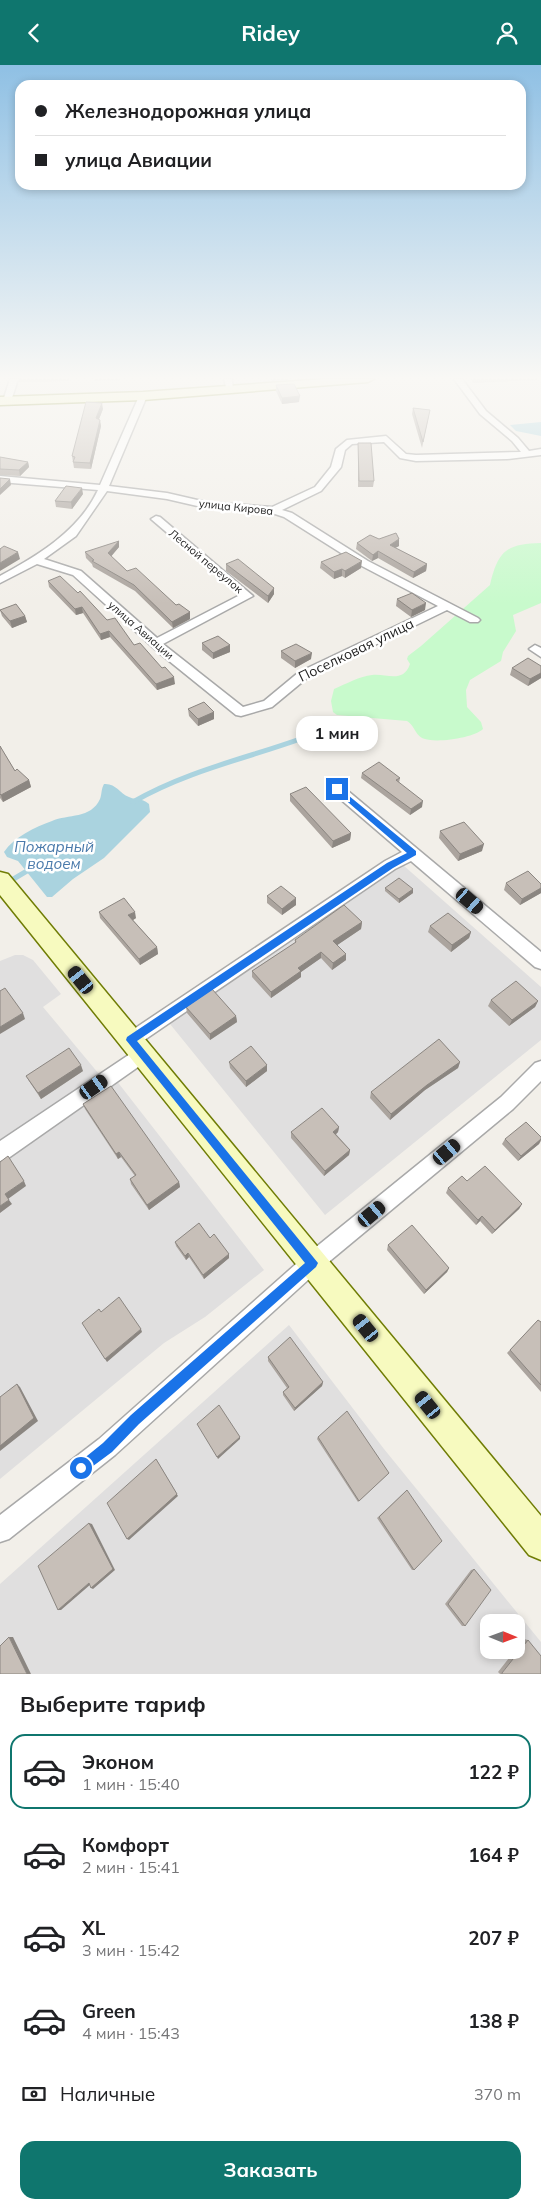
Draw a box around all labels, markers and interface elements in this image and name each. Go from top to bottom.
icon: back [20,19,48,47]
text: Ridey [241,19,300,47]
icon: person [493,19,521,47]
text: Железнодорожная улица [65,99,311,123]
text: улица Авиации [65,148,212,172]
street label: улица Кирова [198,496,274,518]
street label: Лесной переулок [166,526,246,596]
street label: улица Авиации [105,598,177,662]
street label: Поселковая улица [295,614,417,686]
callout: 1 мин [296,717,378,751]
text: 1 мин [315,723,359,743]
route end [326,778,348,800]
water label: Пожарный водоем [14,837,94,873]
car [453,885,486,917]
car [65,964,96,996]
car [77,1072,110,1102]
car [430,1137,463,1167]
car [355,1199,388,1229]
car [350,1312,381,1344]
car [412,1389,443,1421]
route start [70,1457,92,1479]
north arrow [480,1614,525,1659]
map controls [480,1614,525,1659]
text: Выберите тариф [20,1690,206,1718]
icon: car [22,1749,67,1794]
text: Эконом [82,1750,154,1774]
text: 122 ₽ [468,1760,519,1784]
text: 1 мин · 15:40 [82,1774,180,1794]
icon: car [22,1832,67,1877]
text: Комфорт [82,1833,169,1857]
text: 164 ₽ [468,1843,519,1867]
text: 2 мин · 15:41 [82,1857,180,1877]
icon: car [22,1915,67,1960]
text: XL [82,1916,105,1940]
text: 207 ₽ [468,1926,519,1950]
text: 3 мин · 15:42 [82,1940,180,1960]
icon: car [22,1998,67,2043]
text: Green [82,1999,136,2023]
text: 138 ₽ [468,2009,519,2033]
text: 4 мин · 15:43 [82,2023,180,2043]
icon: cash [20,2080,48,2108]
text: Наличные [60,2082,155,2106]
text: 370 m [474,2084,521,2104]
button: Заказать [20,2141,521,2199]

